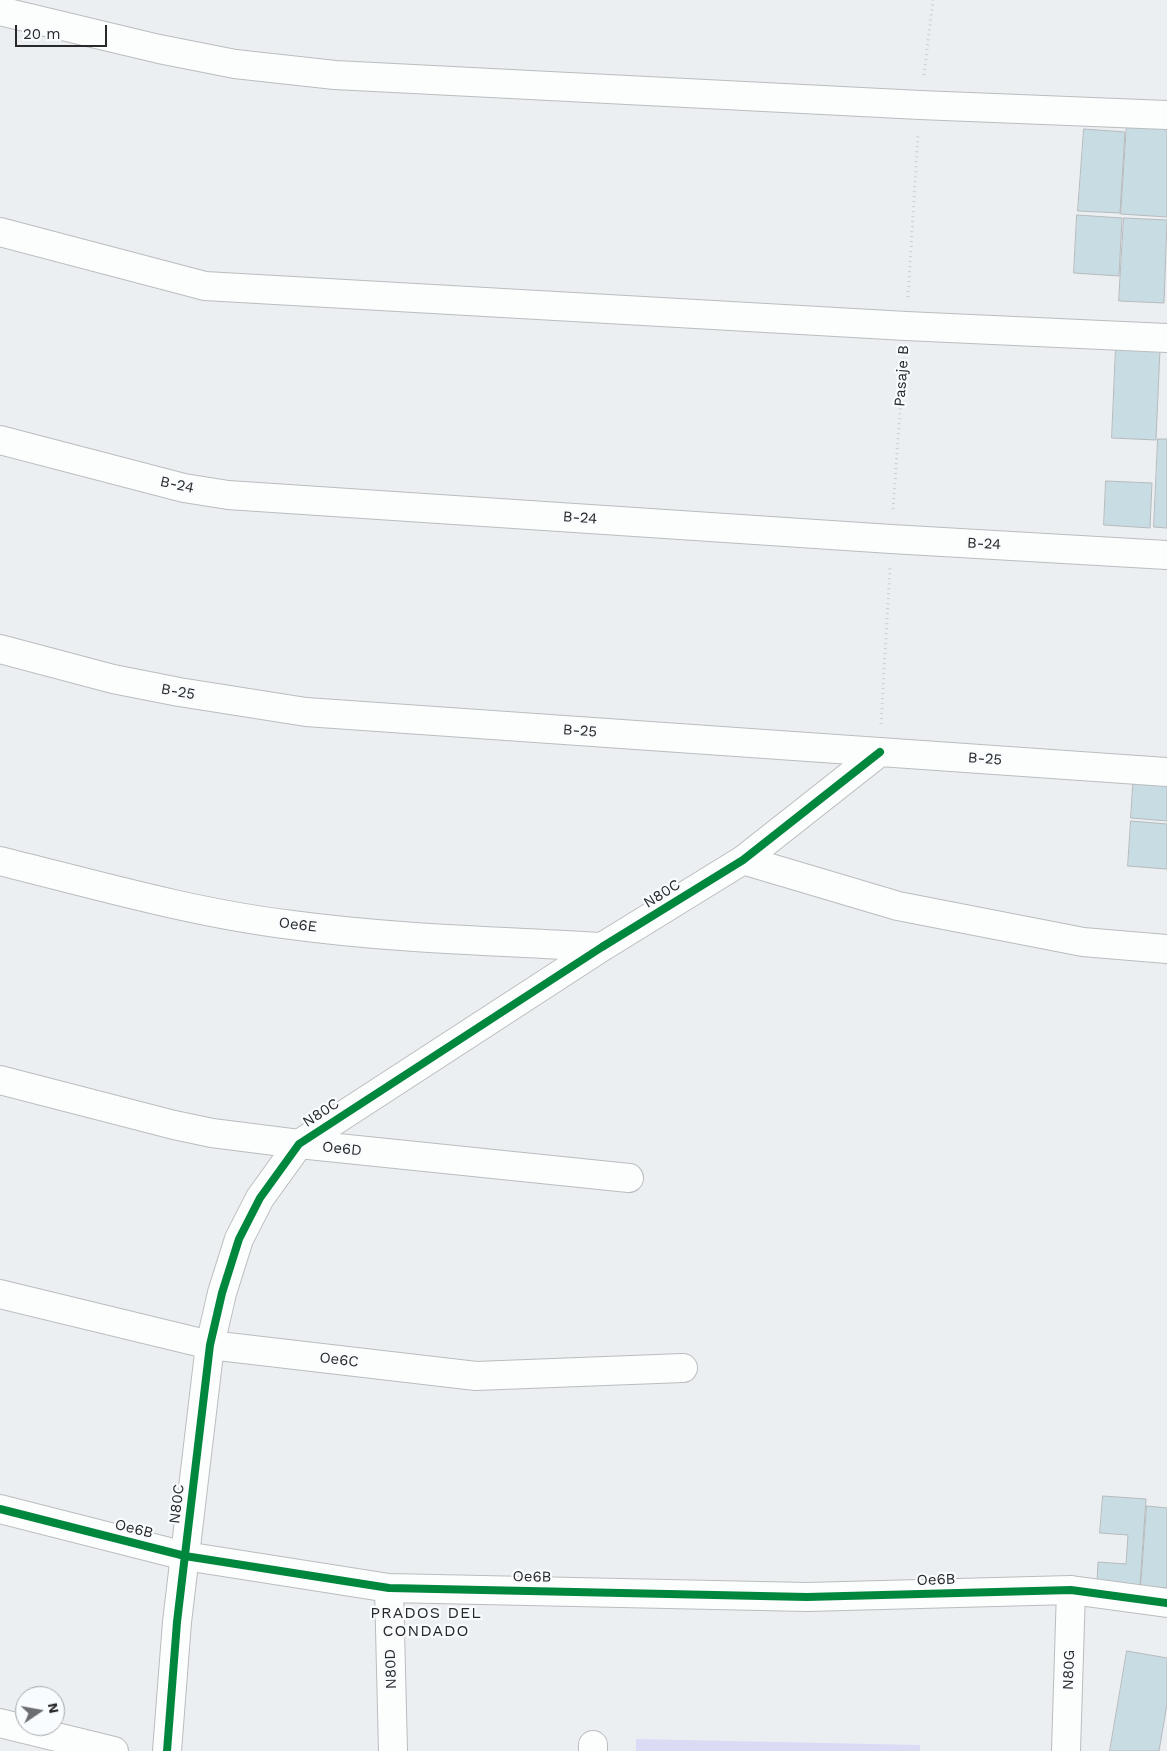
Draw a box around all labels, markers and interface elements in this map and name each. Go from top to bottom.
scale bar [18,15,110,47]
text: 20 m [23,25,61,43]
street label: Pasaje B [891,345,913,407]
street label: B-24 [158,473,196,497]
street label: B-24 [562,508,598,528]
street label: B-24 [966,534,1002,554]
street label: B-25 [160,680,196,704]
street label: B-25 [562,721,598,741]
street label: B-25 [967,749,1003,769]
street label: N80C [640,876,684,912]
street label: Oe6E [278,914,318,936]
street label: N80C [299,1095,343,1131]
street label: Oe6D [321,1138,363,1160]
street label: Oe6C [318,1349,360,1371]
street label: N80C [166,1483,188,1525]
street label: Oe6B [113,1516,155,1542]
street label: Oe6B [512,1568,552,1586]
street label: Oe6B [916,1570,956,1590]
district label: PRADOS DEL CONDADO [369,1603,483,1641]
street label: N80D [381,1649,401,1689]
street label: N80G [1059,1649,1079,1691]
north arrow [15,1686,65,1736]
text: N [45,1701,63,1715]

